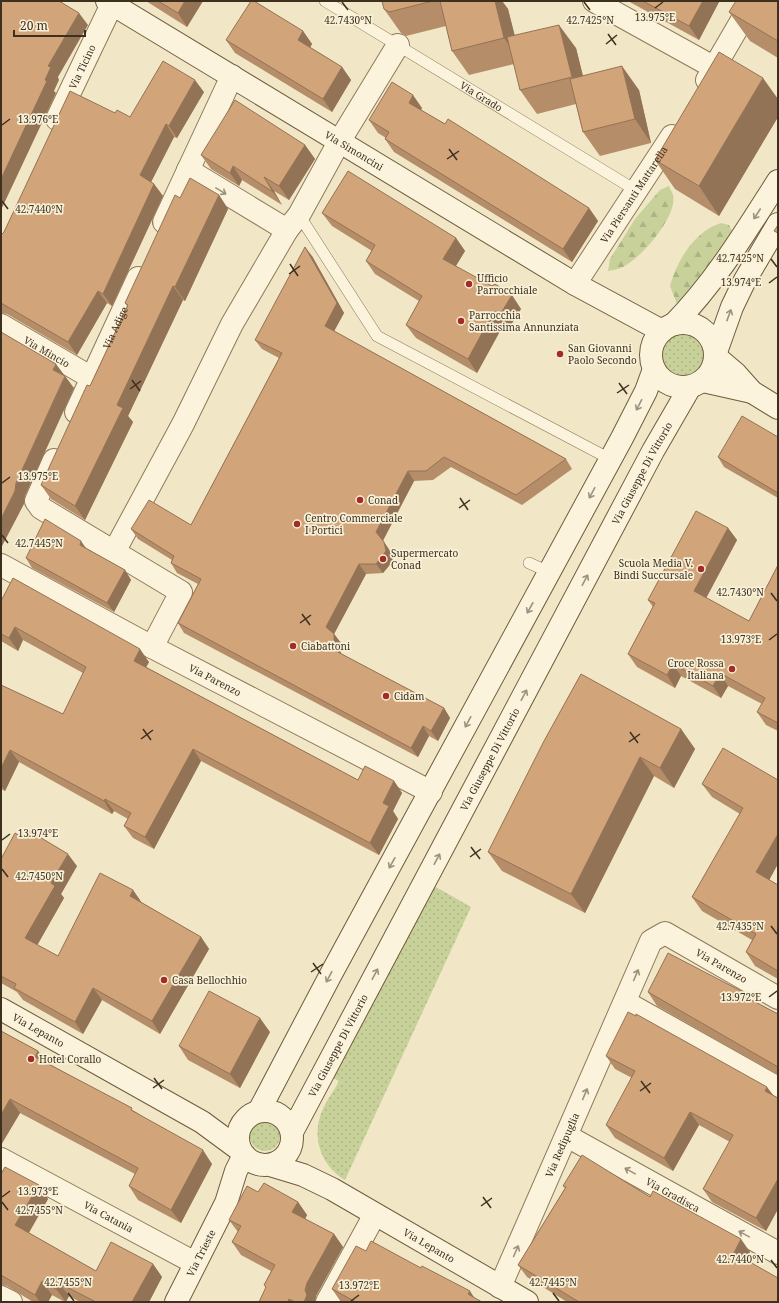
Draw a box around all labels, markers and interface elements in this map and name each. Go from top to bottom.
text: 13.975°E [635,10,675,24]
scale bar [14,12,85,38]
text: 42.7430°N [324,13,372,27]
text: 42.7425°N [566,13,614,27]
text: 20 m [20,17,48,34]
street label: Via Ticino [65,42,99,91]
street label: Via Grado [457,78,505,115]
text: 13.976°E [18,112,58,126]
street label: Via Simoncini [322,127,387,174]
street label: Via Piersanti Mattarella [597,143,671,246]
one-way arrow [215,187,227,195]
text: 42.7440°N [15,202,63,216]
one-way arrow [753,208,761,219]
text: 42.7425°N [716,251,764,265]
place label: Ufficio Parrocchiale [477,271,537,297]
text: 13.974°E [721,275,761,289]
marker: Ufficio Parrocchiale [464,279,474,289]
street label: Via Adige [99,304,131,351]
place label: Parrocchia Santissima Annunziata [469,308,579,334]
one-way arrow [726,310,734,322]
marker: Parrocchia Santissima Annunziata [456,316,466,326]
street label: Via Mincio [21,333,73,371]
place label: San Giovanni Paolo Secondo [568,341,637,367]
marker: San Giovanni Paolo Secondo [555,349,565,359]
one-way arrow [635,399,642,411]
street label: Via Giuseppe Di Vittorio [608,419,675,527]
text: 13.975°E [18,469,58,483]
one-way arrow [587,487,595,499]
place label: Conad [368,493,398,507]
marker: Conad [355,495,365,505]
place label: Centro Commerciale I Portici [305,511,403,537]
marker: Centro Commerciale I Portici [292,519,302,529]
text: 42.7445°N [15,536,63,550]
place label: Supermercato Conad [391,546,459,572]
marker: Supermercato Conad [378,554,388,564]
place label: Scuola Media V. Bindi Succursale [614,556,693,582]
marker: Scuola Media V. Bindi Succursale [696,564,706,574]
one-way arrow [582,575,589,587]
text: 42.7430°N [716,585,764,599]
one-way arrow [525,602,533,614]
text: 13.973°E [721,632,761,646]
place label: Ciabattoni [301,639,351,653]
marker: Ciabattoni [288,641,298,651]
place label: Croce Rossa Italiana [668,656,724,682]
street label: Via Parenzo [186,660,244,699]
marker: Croce Rossa Italiana [727,664,737,674]
place label: Cidam [394,689,425,703]
one-way arrow [521,690,529,702]
marker: Cidam [381,691,391,701]
street label: Via Giuseppe Di Vittorio [457,705,523,813]
one-way arrow [464,716,471,728]
text: 13.974°E [18,826,58,840]
one-way arrow [433,854,441,866]
one-way arrow [387,857,395,869]
text: 42.7450°N [15,869,63,883]
text: 42.7435°N [716,919,764,933]
street label: Via Parenzo [693,945,750,986]
one-way arrow [372,968,380,980]
one-way arrow [633,969,641,981]
one-way arrow [325,971,333,983]
place label: Casa Bellochhio [172,973,247,987]
marker: Casa Bellochhio [159,975,169,985]
text: 13.972°E [721,990,761,1004]
street label: Via Giuseppe Di Vittorio [305,991,371,1099]
street label: Via Lepanto [10,1010,67,1050]
place label: Hotel Corallo [39,1052,102,1066]
marker: Hotel Corallo [26,1054,36,1064]
one-way arrow [582,1088,589,1100]
street label: Via Redipuglia [542,1110,582,1180]
one-way arrow [624,1167,636,1175]
street label: Via Gradisca [643,1174,703,1216]
text: 13.973°E [18,1184,58,1198]
street label: Via Catania [81,1198,136,1236]
text: 42.7455°N [15,1203,63,1217]
street label: Via Lepanto [401,1225,458,1266]
street label: Via Trieste [183,1227,219,1279]
one-way arrow [738,1230,750,1238]
one-way arrow [513,1246,520,1258]
text: 42.7440°N [716,1252,764,1266]
text: 42.7455°N [44,1275,92,1289]
text: 42.7445°N [529,1275,577,1289]
text: 13.972°E [339,1278,379,1292]

